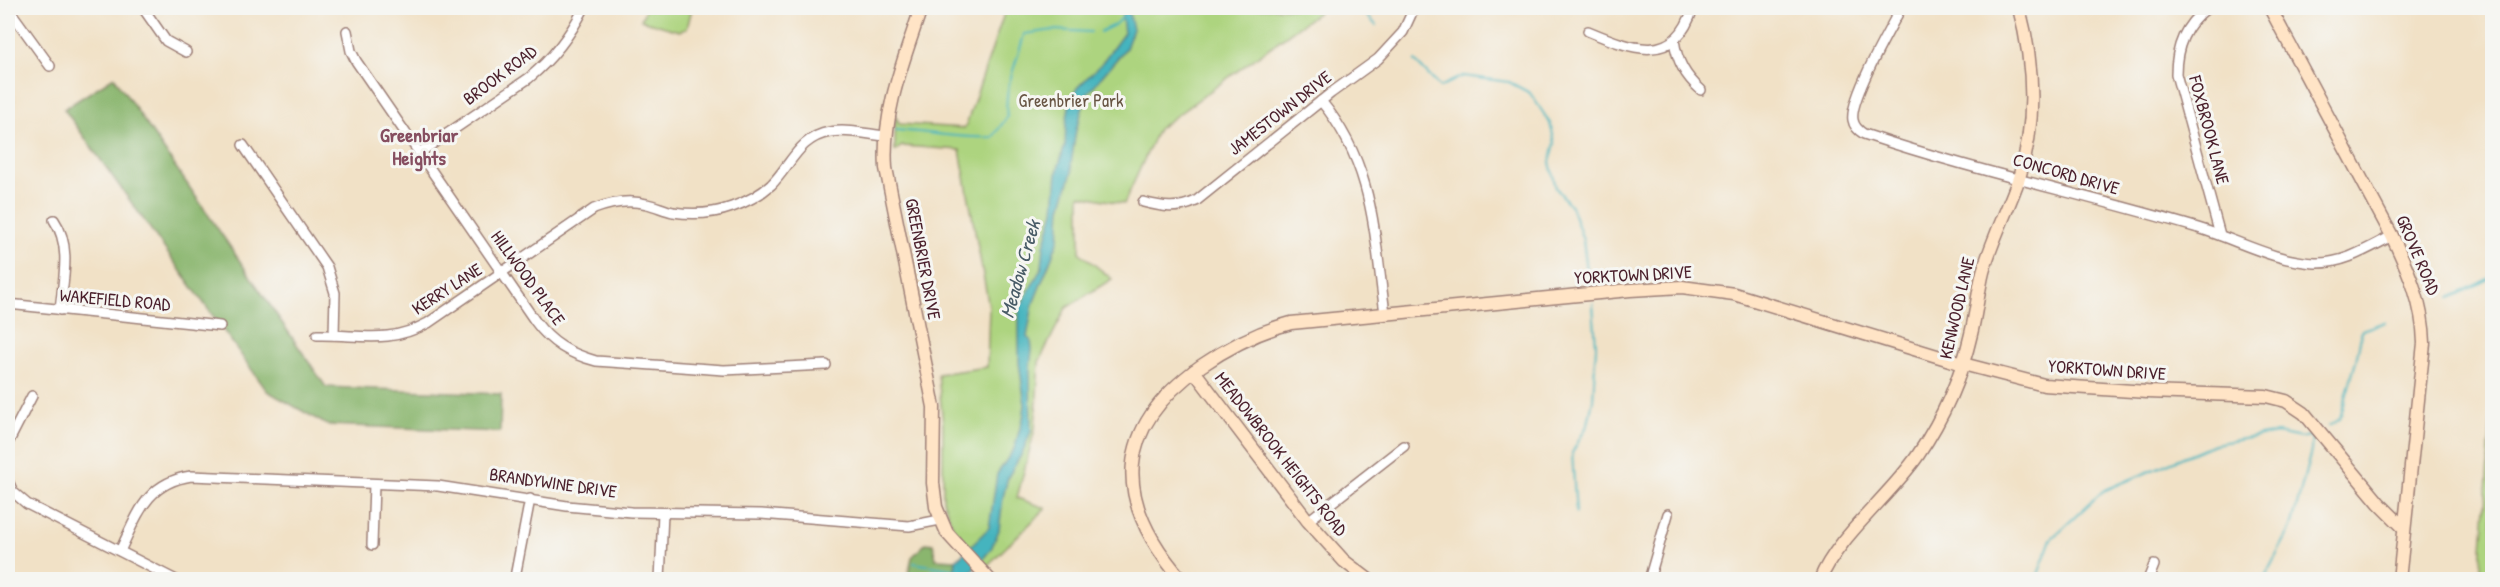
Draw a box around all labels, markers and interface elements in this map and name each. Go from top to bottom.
street label: BROOK ROAD [458,38,542,111]
street label: JAMESTOWN DRIVE [1223,64,1337,161]
street label: FOXBROOK LANE [2183,72,2236,187]
park label: Greenbrier Park [1019,88,1124,113]
district label: Greenbriar Heights [380,121,458,172]
street label: CONCORD DRIVE [2010,146,2122,201]
street label: GREENBRIER DRIVE [899,196,948,322]
street label: GROVE ROAD [2390,211,2447,299]
water label: Meadow Creek [993,215,1047,321]
street label: HILLWOOD PLACE [485,225,571,330]
street label: KENWOOD LANE [1933,254,1980,361]
street label: KERRY LANE [407,257,487,321]
street label: YORKTOWN DRIVE [1573,259,1692,290]
street label: WAKEFIELD ROAD [59,282,172,317]
street label: YORKTOWN DRIVE [2047,353,2167,386]
street label: MEADOWBROOK HEIGHTS ROAD [1209,366,1354,541]
street label: BRANDYWINE DRIVE [488,461,618,504]

